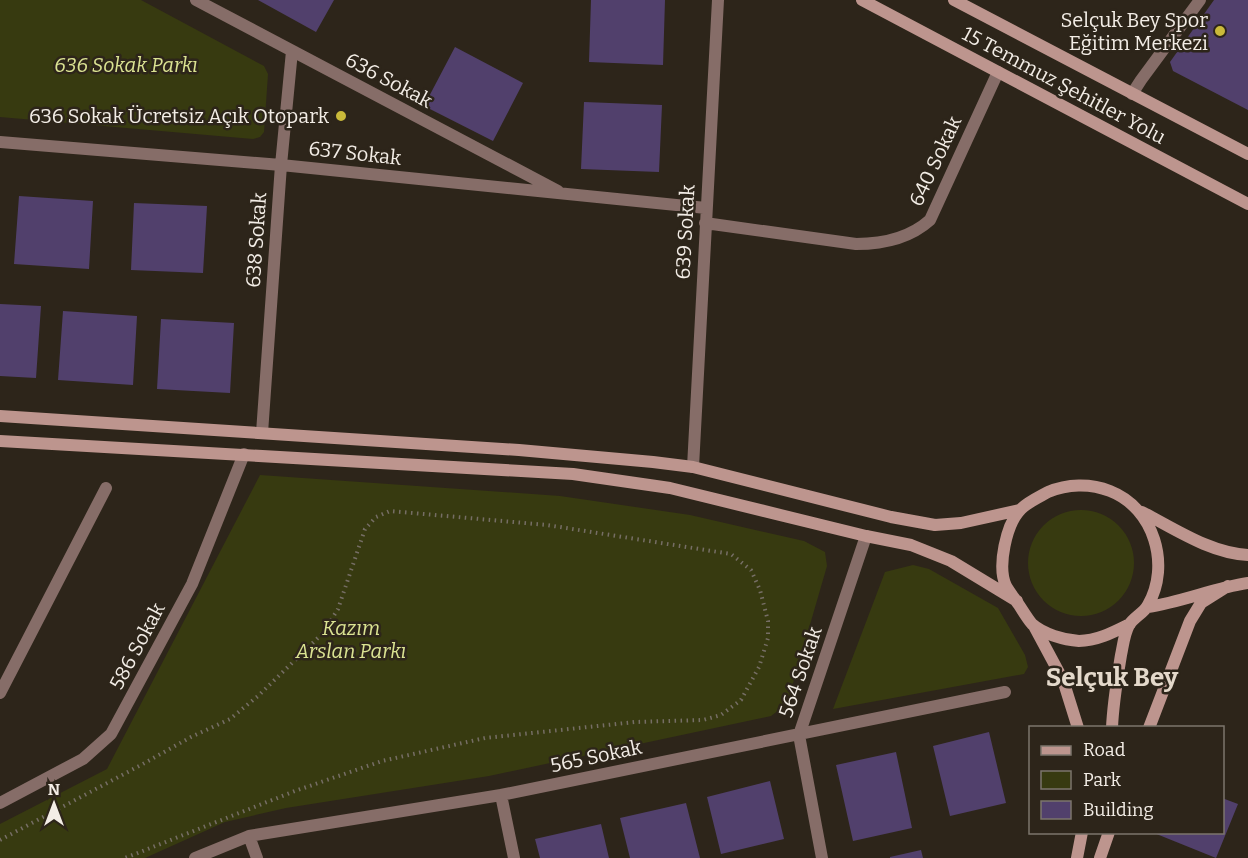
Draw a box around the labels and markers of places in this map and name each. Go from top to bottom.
place label: Selçuk Bey Spor Eğitim Merkezi [1061,8,1208,55]
marker: Selçuk Bey Spor Eğitim Merkezi [1213,24,1227,38]
place label: 636 Sokak Ücretsiz Açık Otopark [29,104,330,128]
marker: 636 Sokak Ücretsiz Açık Otopark [334,109,348,123]

